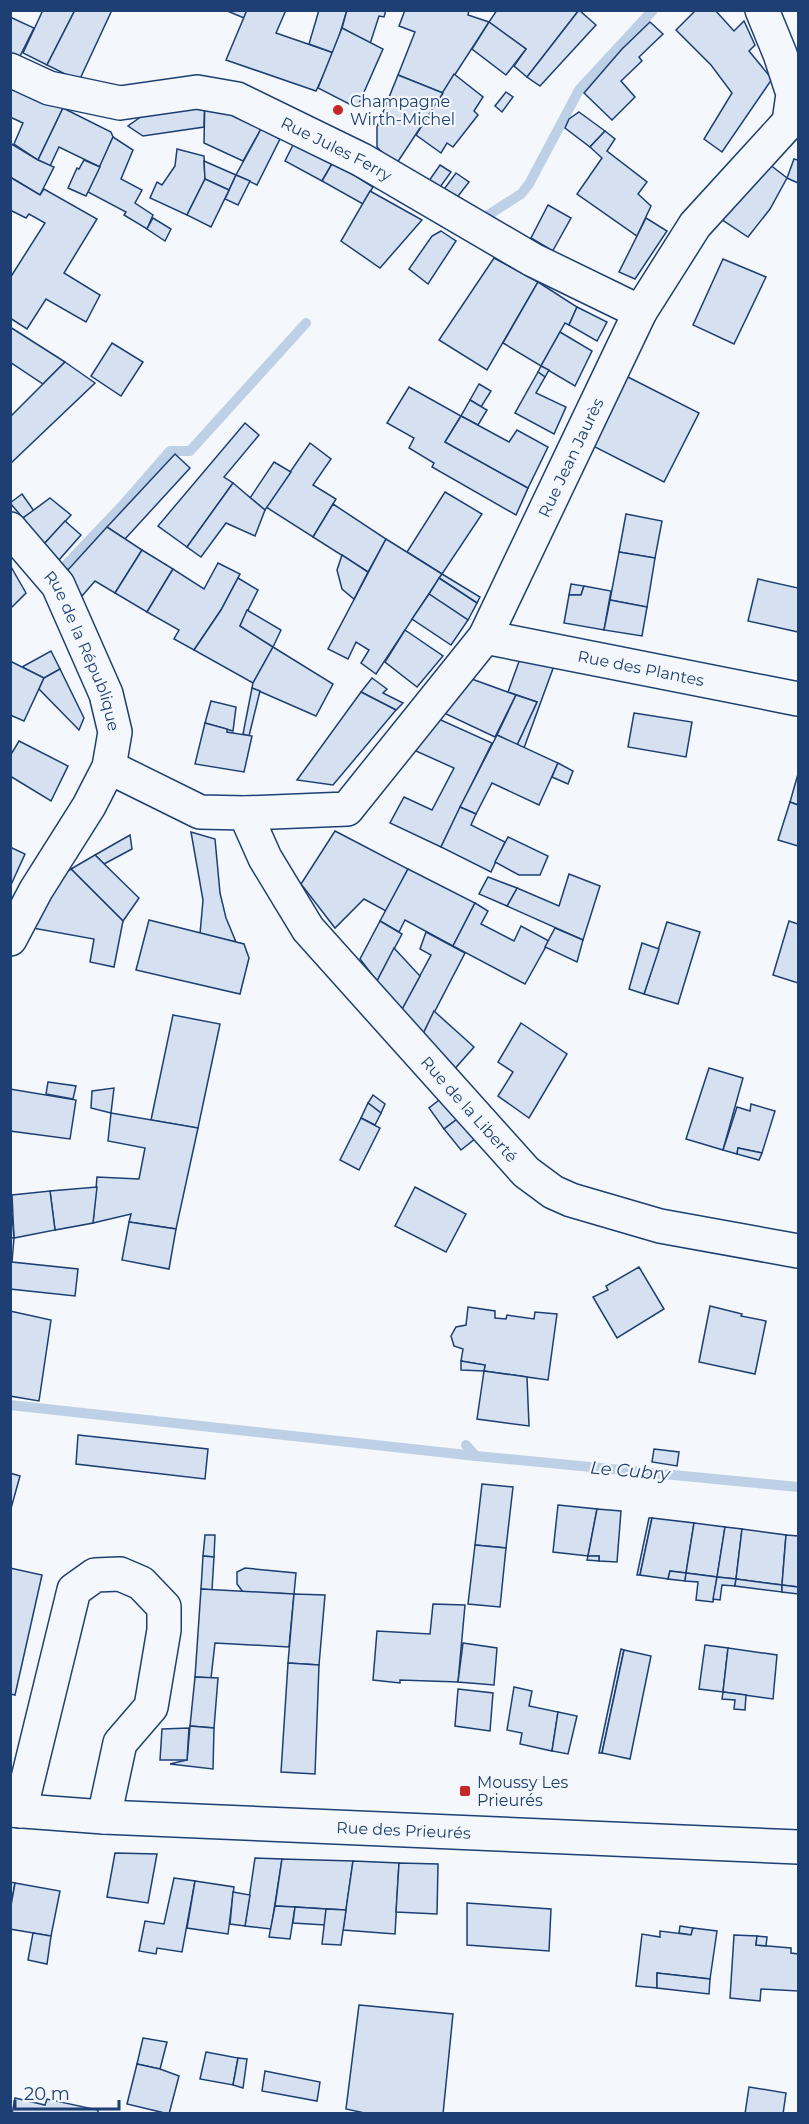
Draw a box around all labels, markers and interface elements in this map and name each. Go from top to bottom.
place label: Champagne Wirth-Michel [350,92,455,129]
marker: Champagne Wirth-Michel [331,103,345,117]
street label: Rue Jules Ferry [278,112,395,185]
street label: Rue Jean Jaurès [534,395,607,520]
street label: Rue de la République [40,567,124,733]
street label: Rue des Plantes [576,646,706,690]
street label: Rue de la Liberté [417,1052,522,1166]
water label: Le Cubry [589,1457,672,1486]
place label: Moussy Les Prieurés [477,1773,569,1810]
marker: Moussy Les Prieurés [458,1784,472,1798]
street label: Rue des Prieurés [336,1818,471,1842]
scale bar [15,2073,118,2111]
text: 20 m [24,2083,70,2105]

